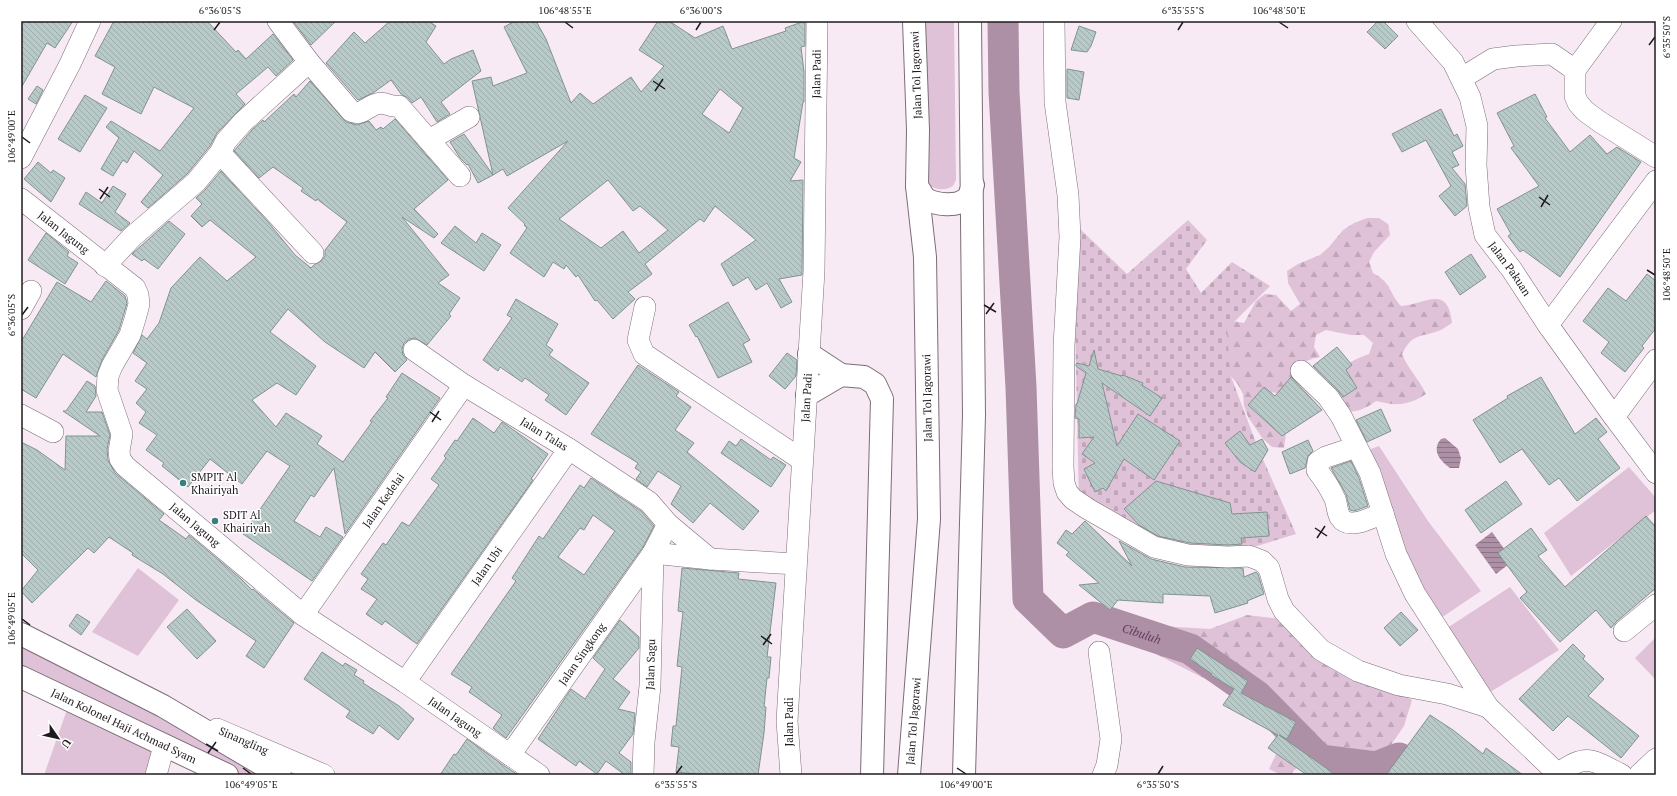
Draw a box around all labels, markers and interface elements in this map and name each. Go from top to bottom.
text: 6°36'05"S [199,4,241,17]
text: 106°48'55"E [538,4,592,17]
text: 6°36'00"S [680,4,722,17]
text: 6°35'55"S [1162,4,1204,17]
text: 106°48'50"E [1252,4,1306,17]
text: 6°35'50"S [1660,16,1673,58]
street label: Jalan Tol Jagorawi [907,31,925,119]
street label: Jalan Padi [809,49,824,99]
text: 106°49'00"E [5,110,18,164]
street label: Jalan Jagung [35,208,92,257]
street label: Jalan Pakuan [1486,239,1534,299]
text: 106°48'50"E [1660,248,1673,302]
text: 6°36'05"S [5,294,18,336]
street label: Jalan Tol Jagorawi [919,354,935,442]
street label: Jalan Padi [798,373,815,423]
street label: Jalan Talas [518,414,571,454]
place label: SMPIT Al Khairiyah [191,470,239,497]
street label: Jalan Kedelai [359,470,407,530]
marker: SMPIT Al Khairiyah [178,478,188,488]
street label: Jalan Jagung [167,500,223,550]
place label: SDIT Al Khairiyah [223,508,271,535]
marker: SDIT Al Khairiyah [210,516,220,526]
street label: Jalan Ubi [468,544,505,588]
text: 106°49'05"E [5,592,18,646]
street label: Jalan Singkong [555,620,609,688]
water label: Cibuluh [1121,620,1163,647]
street label: Jalan Sagu [643,638,658,691]
street label: Jalan Tol Jagorawi [903,677,924,766]
street label: Jalan Kolonel Haji Achmad Syam [49,685,199,767]
street label: Jalan Jagung [426,694,485,740]
street label: Jalan Padi [782,698,796,746]
north arrow [38,718,78,758]
street label: Sinangling [217,724,271,757]
text: U [58,736,74,751]
text: 106°49'05"E [224,778,278,791]
text: 6°35'55"S [655,778,697,791]
text: 106°49'00"E [939,778,993,791]
text: 6°35'50"S [1137,778,1179,791]

